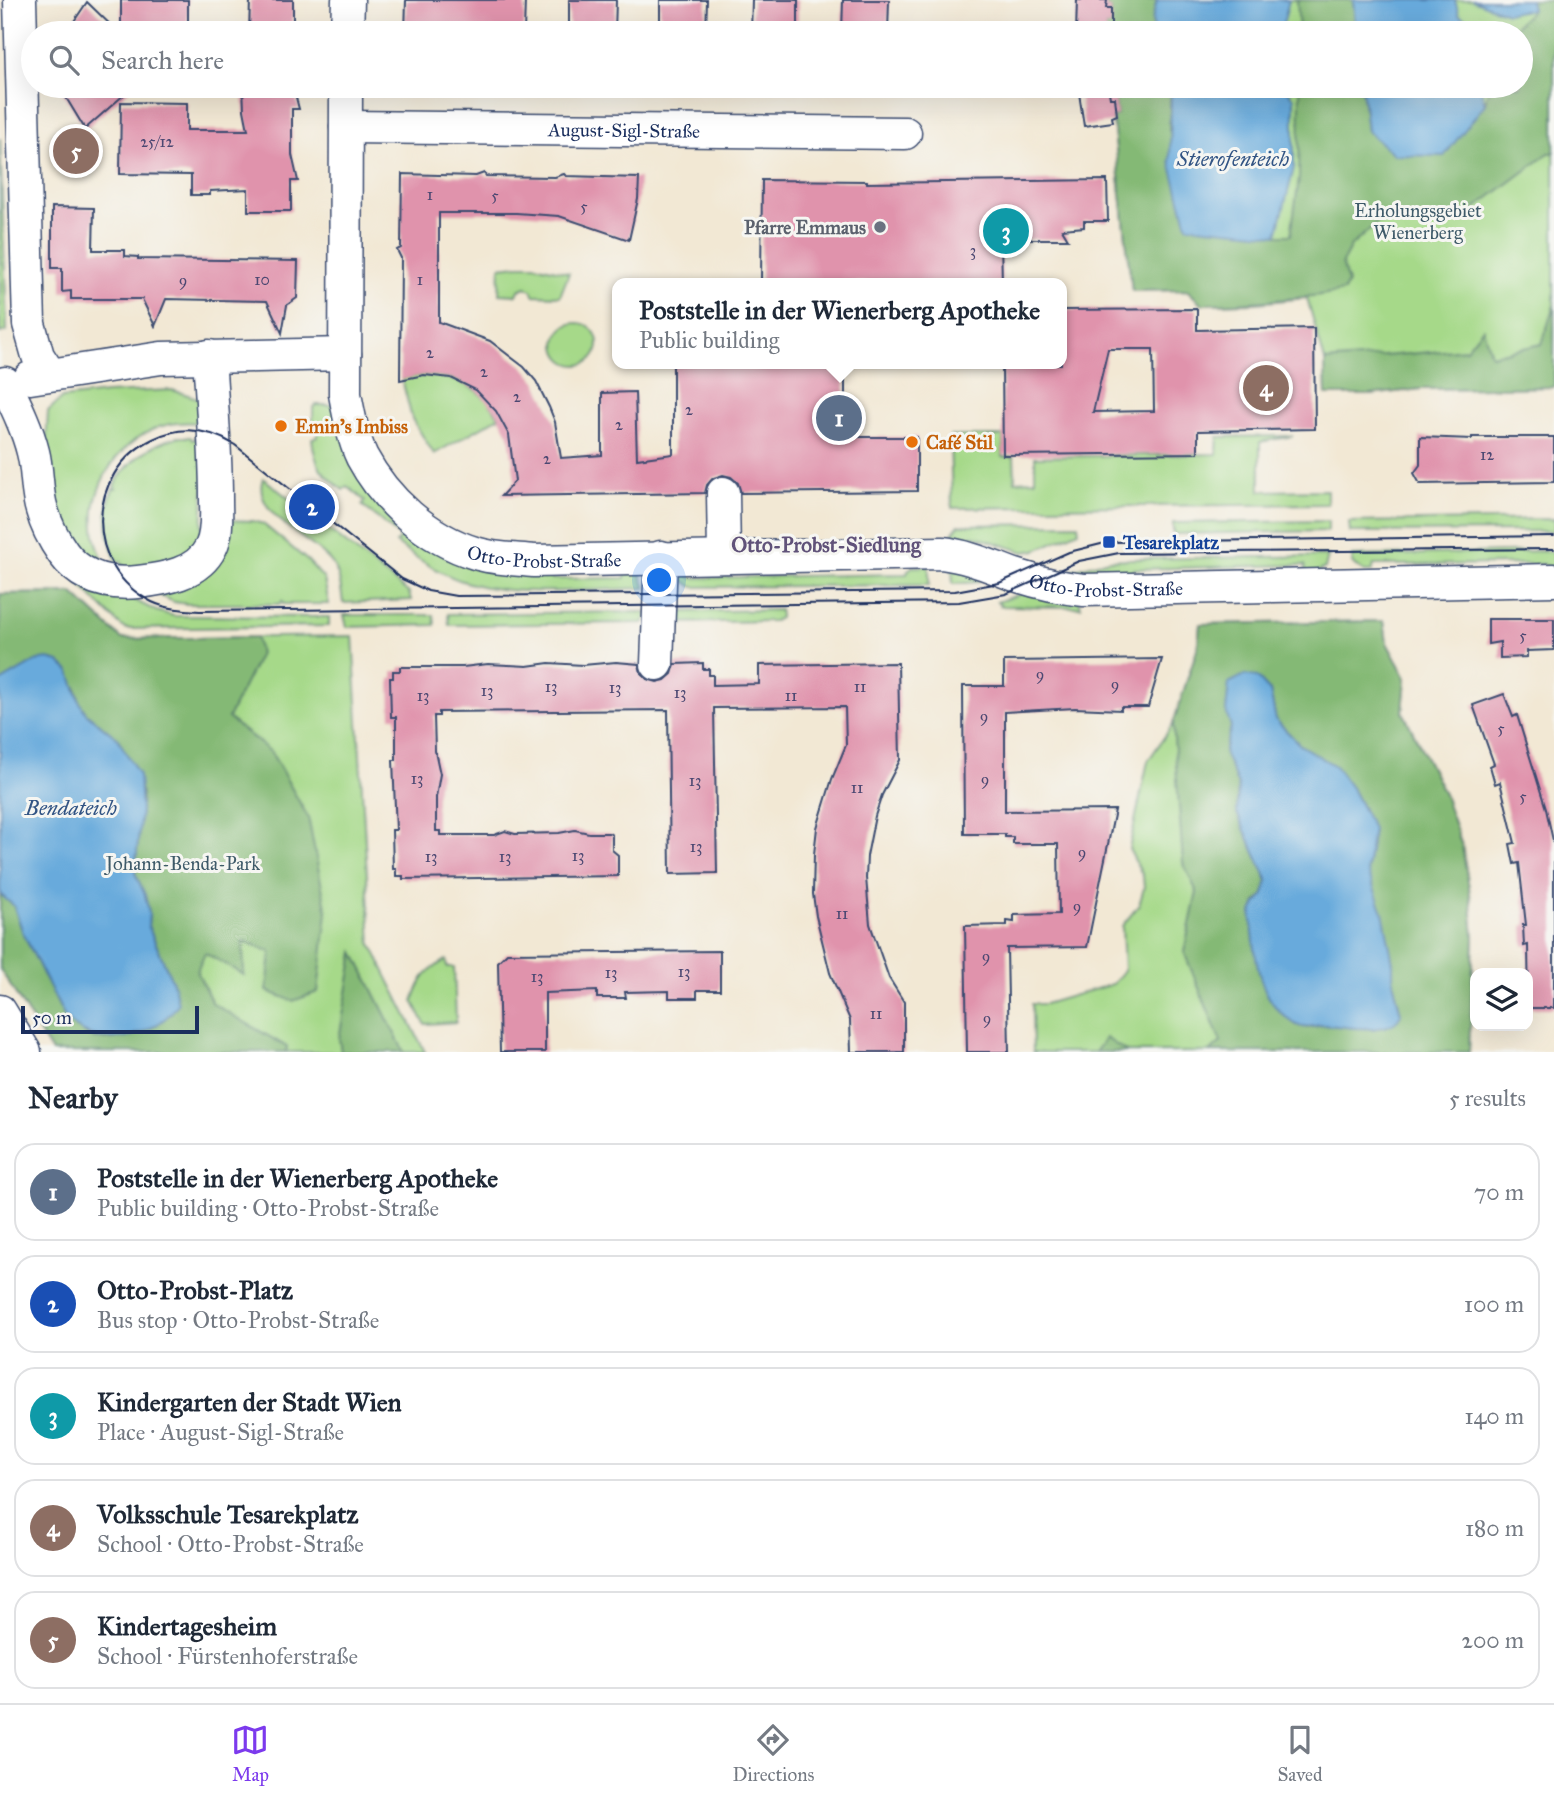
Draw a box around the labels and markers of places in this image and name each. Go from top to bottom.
pin: 5 [53,125,99,177]
pin: 3 [983,205,1029,257]
place label: Pfarre Emmaus [744,216,866,239]
marker: Pfarre Emmaus [872,219,888,235]
pin: 4 [1243,362,1289,414]
pin: 1 [816,392,862,444]
place label: Emin's Imbiss [295,415,408,438]
marker: Emin's Imbiss [273,418,289,434]
place label: Café Stil [926,431,994,454]
marker: Café Stil [904,434,920,450]
pin: 2 [289,481,335,533]
place label: Tesarekplatz [1122,531,1219,555]
marker: Tesarekplatz [1101,534,1117,550]

